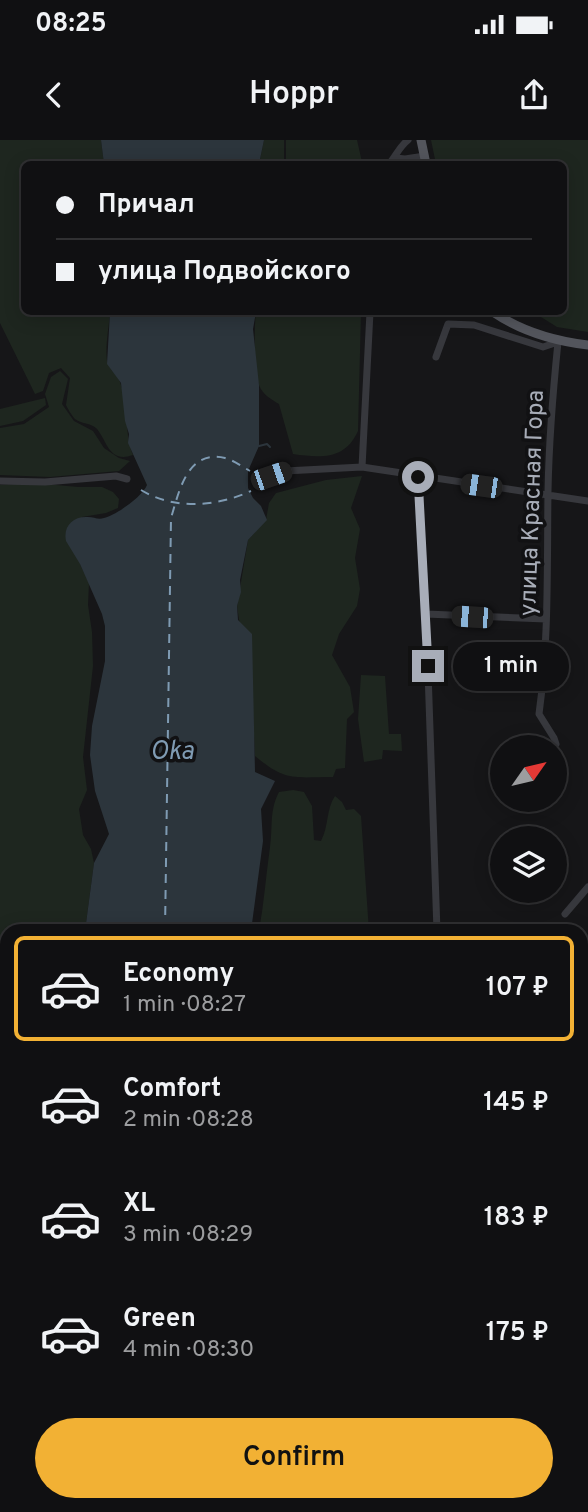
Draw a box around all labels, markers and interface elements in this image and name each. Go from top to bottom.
text: 08:25 [35,8,107,41]
text: Hoppr [249,75,339,115]
icon: back [35,76,73,114]
icon: share [515,76,553,114]
text: Причал [98,189,195,222]
text: улица Подвойского [98,256,351,289]
street label: улица Красная Гора [514,389,552,617]
car [248,459,295,493]
route start [402,461,434,493]
car [459,473,504,499]
car [451,605,494,629]
callout: 1 min [452,642,568,690]
route end [412,650,444,682]
text: 1 min [484,652,538,681]
north arrow [490,735,567,812]
map controls [490,735,567,903]
water label: Oka [150,736,194,769]
button: layers [490,826,567,903]
icon: car [39,957,102,1020]
text: Economy [123,958,234,991]
text: 107 ₽ [486,972,549,1005]
text: 1 min · 08:27 [123,991,246,1020]
icon: car [39,1072,102,1135]
text: Comfort [123,1073,221,1106]
text: 145 ₽ [483,1087,549,1120]
text: 2 min · 08:28 [123,1106,254,1135]
icon: car [39,1187,102,1250]
text: XL [123,1188,155,1221]
text: 183 ₽ [484,1202,549,1235]
text: 3 min · 08:29 [123,1221,253,1250]
icon: car [39,1302,102,1365]
text: Green [123,1303,196,1336]
text: 175 ₽ [486,1317,549,1350]
text: 4 min · 08:30 [123,1336,254,1365]
button: Confirm [35,1418,553,1498]

